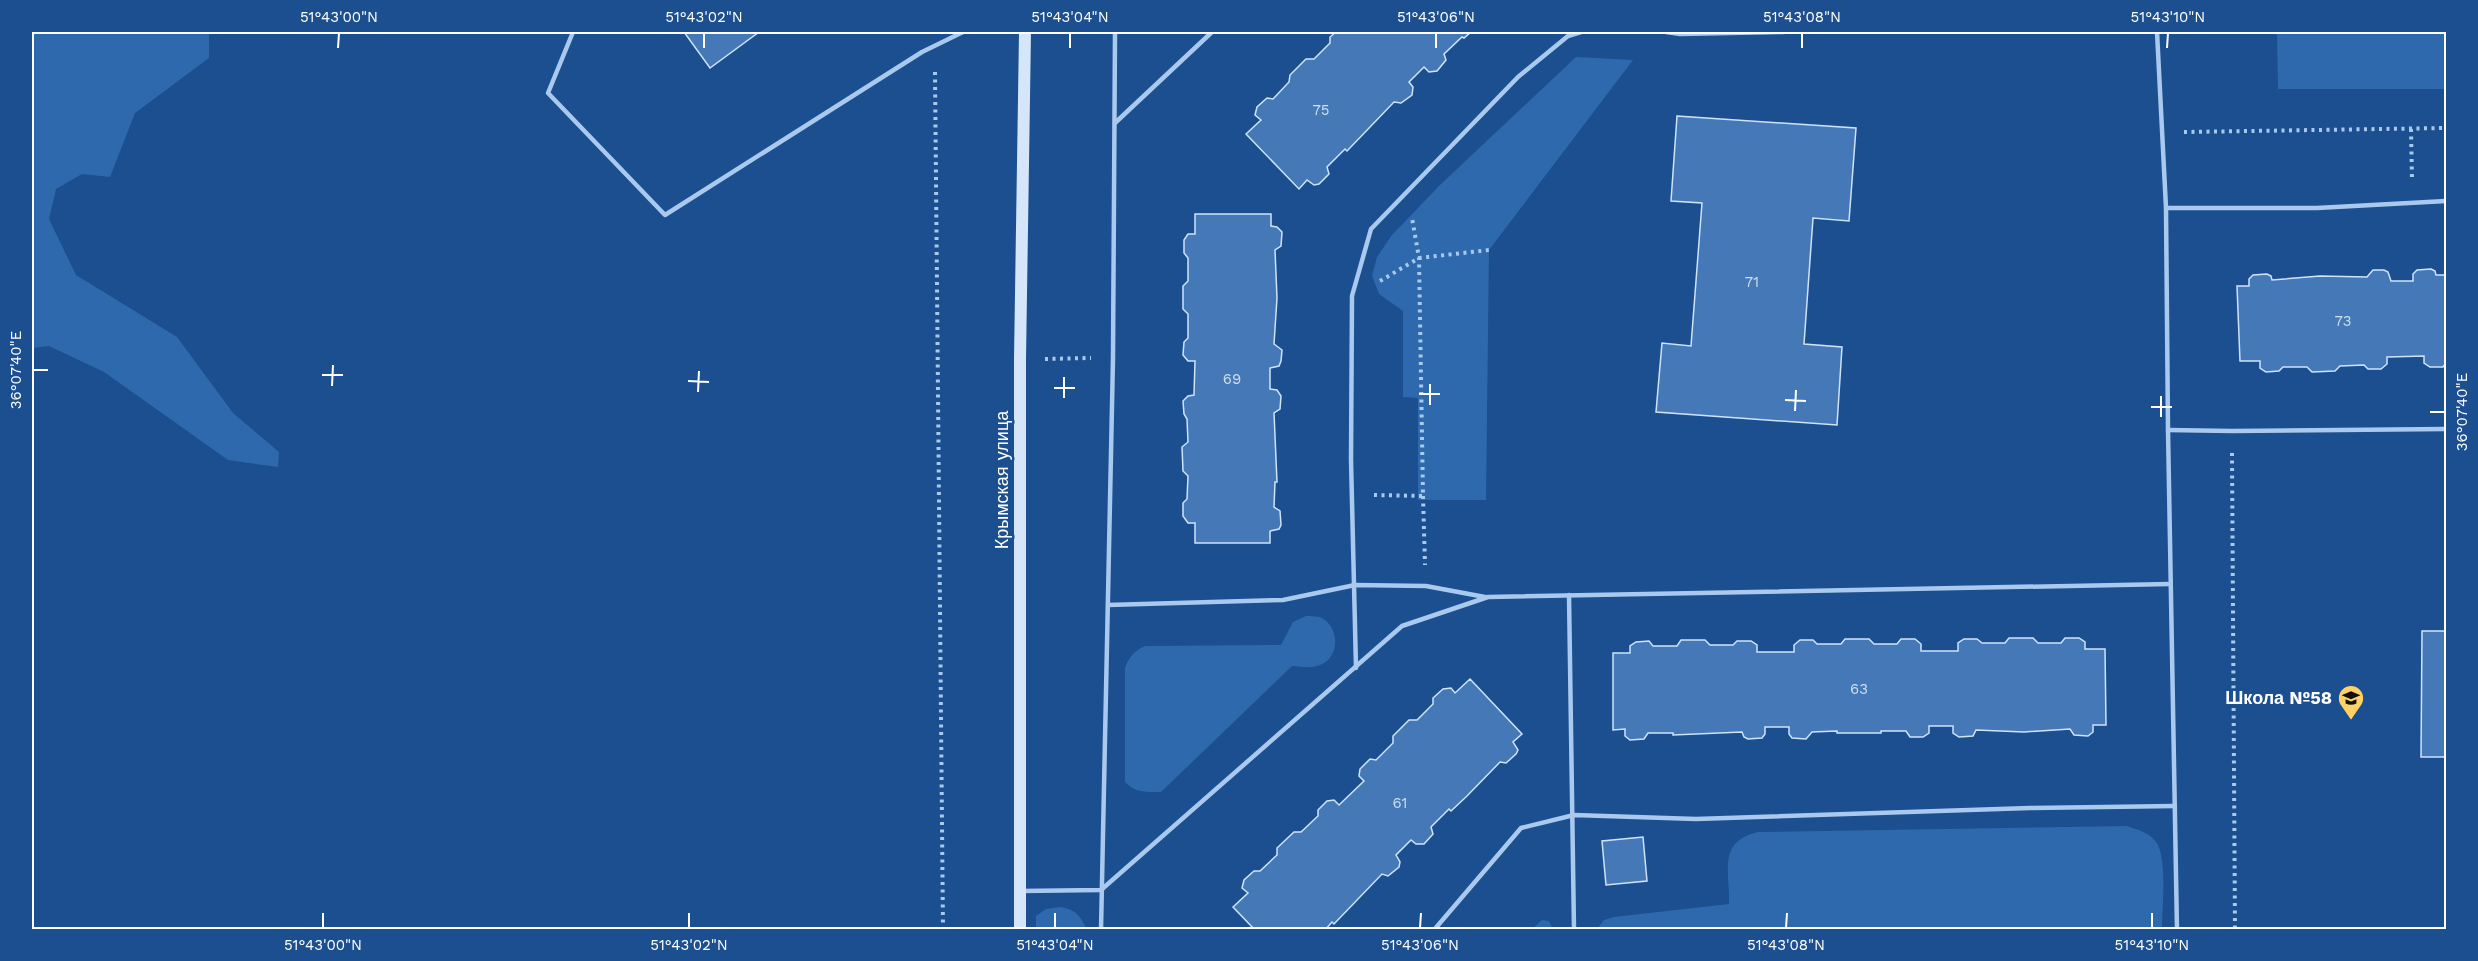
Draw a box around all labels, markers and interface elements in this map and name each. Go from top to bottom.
text: 51°43'00"N [300,8,378,26]
text: 51°43'02"N [665,8,743,26]
text: 51°43'04"N [1031,8,1109,26]
text: 51°43'06"N [1397,8,1475,26]
text: 51°43'08"N [1763,8,1841,26]
text: 51°43'10"N [2131,8,2205,26]
house number: 75 [1312,101,1330,119]
house number: 71 [1745,273,1759,291]
house number: 73 [2334,312,2352,330]
text: 36°07'40"E [7,331,25,409]
house number: 69 [1223,370,1241,388]
text: 36°07'40"E [2453,373,2471,451]
street label: Крымская улица [991,410,1012,549]
house number: 63 [1850,680,1868,698]
school or university icon: Школа №58 [2336,683,2366,721]
place label: Школа №58 [2225,687,2332,708]
house number: 61 [1393,794,1407,812]
text: 51°43'00"N [284,936,362,954]
text: 51°43'02"N [650,936,728,954]
text: 51°43'04"N [1016,936,1094,954]
text: 51°43'06"N [1381,936,1459,954]
text: 51°43'08"N [1747,936,1825,954]
text: 51°43'10"N [2115,936,2189,954]

